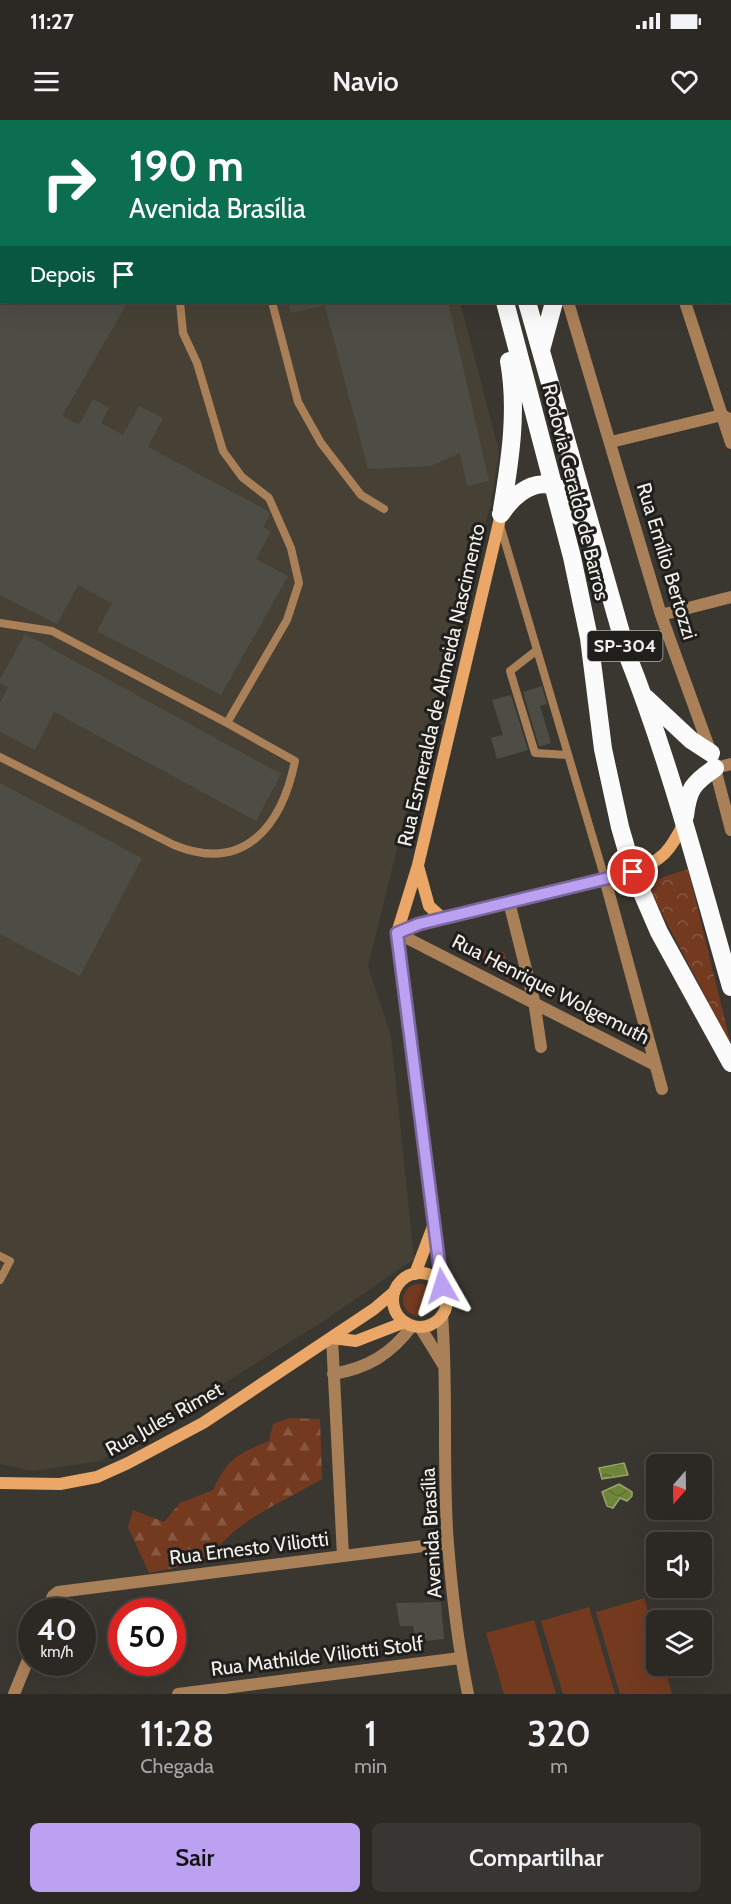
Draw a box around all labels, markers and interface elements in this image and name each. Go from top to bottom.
text: 11:27 [30,8,74,35]
icon: menu [30,65,63,98]
text: Navio [332,65,399,98]
icon: heart [668,65,701,98]
text: 190 m [129,140,244,192]
icon: right [30,144,108,222]
text: Avenida Brasília [129,192,306,225]
icon: arrive [107,258,140,291]
text: Depois [30,261,95,288]
street label: Rodovia Geraldo de Barros [537,381,615,603]
street label: Rua Emílio Bertozzi [632,480,702,642]
street label: Rua Esmeralda de Almeida Nascimento [392,521,490,849]
road number: SP-304 [588,631,662,661]
pin [607,846,658,897]
icon: arrive [616,855,649,888]
street label: Rua Henrique Wolgemuth [448,929,654,1049]
position arrow [410,1254,474,1318]
street label: Rua Jules Rimet [101,1377,227,1461]
north arrow [646,1454,712,1520]
map controls [646,1454,712,1676]
street label: Avenida Brasília [416,1467,446,1599]
street label: Rua Ernesto Viliotti [168,1526,330,1570]
button: sound [646,1532,712,1598]
speed limit sign: 50 [108,1598,186,1676]
button: layers [646,1610,712,1676]
text: 40 [37,1611,77,1648]
street label: Rua Mathilde Viliotti Stolf [209,1631,425,1681]
text: km/h [41,1643,73,1661]
text: 11:28 [140,1711,214,1755]
text: 1 [364,1711,377,1755]
text: 320 [527,1711,591,1755]
text: Chegada [140,1754,214,1778]
text: min [354,1754,387,1778]
text: m [550,1754,568,1778]
button: Sair [30,1823,360,1892]
button: Compartilhar [372,1823,701,1892]

